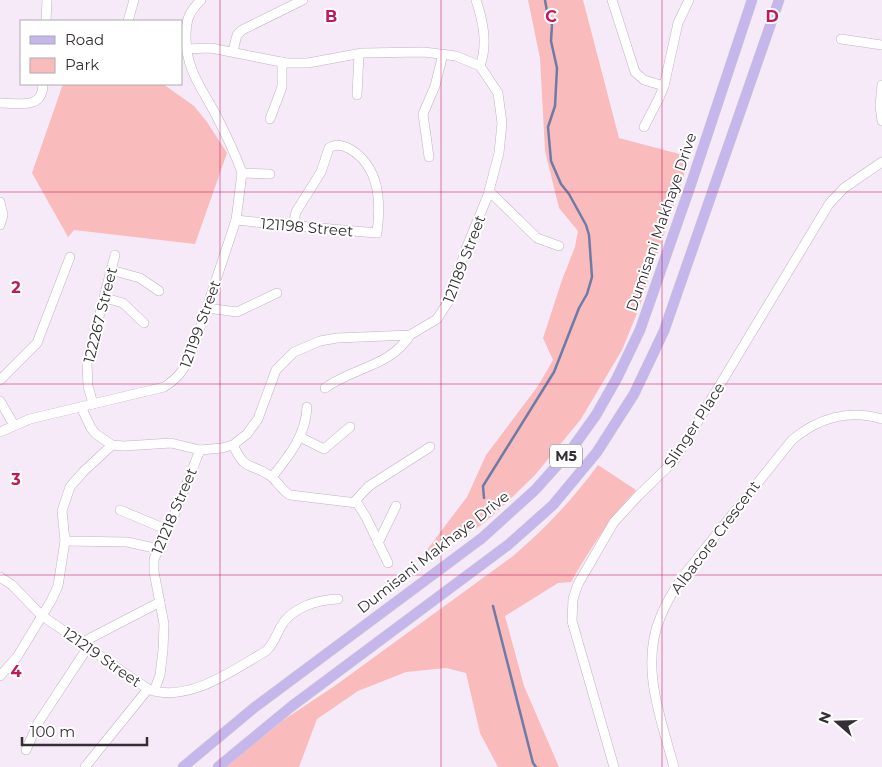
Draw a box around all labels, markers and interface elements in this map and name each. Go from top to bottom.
text: B [325,7,337,26]
text: C [545,7,557,26]
text: D [765,7,779,26]
legend [20,20,182,85]
text: Road [65,30,104,49]
text: Park [65,55,99,74]
street label: Dumisani Makhaye Drive [621,130,701,314]
street label: 121189 Street [439,212,489,306]
street label: 121198 Street [260,213,354,241]
street label: 122267 Street [79,265,121,365]
street label: 121199 Street [175,277,225,371]
text: 2 [11,278,21,297]
street label: Slinger Place [659,379,729,471]
road number: M5 [550,444,582,468]
street label: 121218 Street [147,465,201,557]
text: 3 [10,470,21,489]
street label: Albacore Crescent [666,477,764,597]
street label: Dumisani Makhaye Drive [353,487,513,617]
street label: 121219 Street [59,623,145,691]
text: 4 [10,662,22,681]
north arrow [812,697,862,747]
text: N [814,709,835,726]
scale bar [22,714,148,746]
text: 100 m [30,722,75,741]

